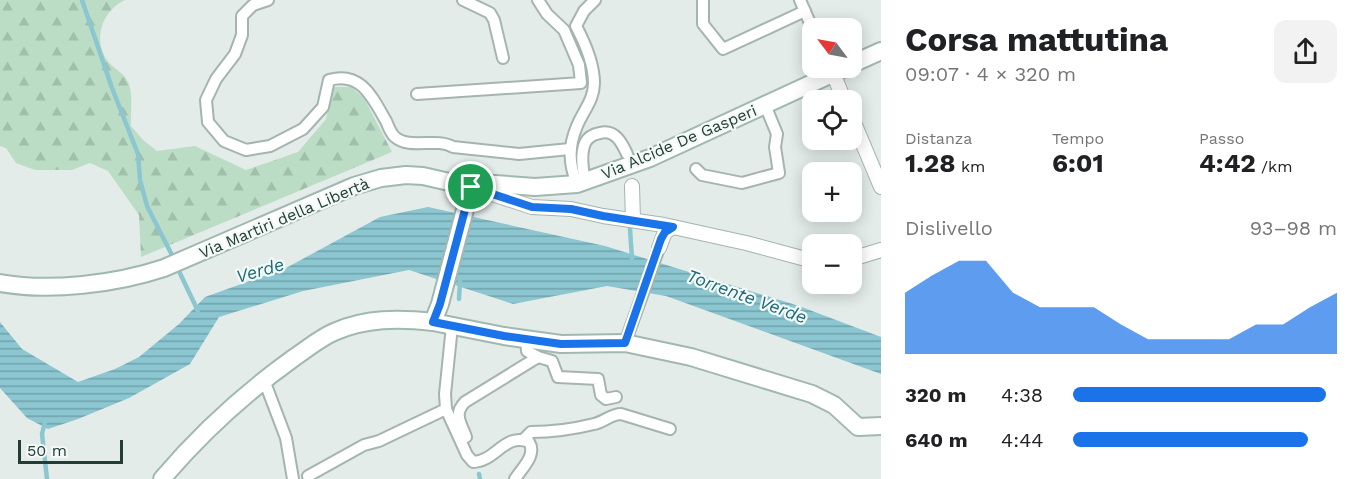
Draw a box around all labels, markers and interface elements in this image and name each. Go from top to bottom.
north arrow [802,18,862,78]
map controls [802,18,862,294]
text: Corsa mattutina [905,20,1168,59]
button: share [1274,20,1337,83]
text: 09:07 · 4 × 320 m [905,62,1076,86]
button: locate [802,90,862,150]
street label: Via Alcide De Gasperi [598,101,760,183]
text: Distanza [905,129,972,148]
text: Tempo [1052,129,1104,148]
text: Passo [1199,129,1244,148]
text: 1.28 [905,148,956,178]
text: 6:01 [1052,148,1104,178]
text: 4:42 [1199,148,1256,178]
text: km [956,157,985,176]
text: /km [1256,157,1292,176]
pin [445,161,496,212]
button: + [802,162,862,222]
icon: arrive [454,170,487,203]
street label: Via Martiri della Libertà [196,174,372,262]
text: Dislivello [905,216,993,240]
text: 93–98 m [1250,216,1337,240]
button: − [802,234,862,294]
water label: Verde [234,253,286,287]
water label: Torrente Verde [684,265,810,327]
text: 320 m [905,383,966,407]
text: 4:38 [1001,383,1043,407]
text: 640 m [905,428,968,452]
text: 4:44 [1001,428,1044,452]
scale bar [18,437,123,464]
text: 50 m [27,441,67,460]

